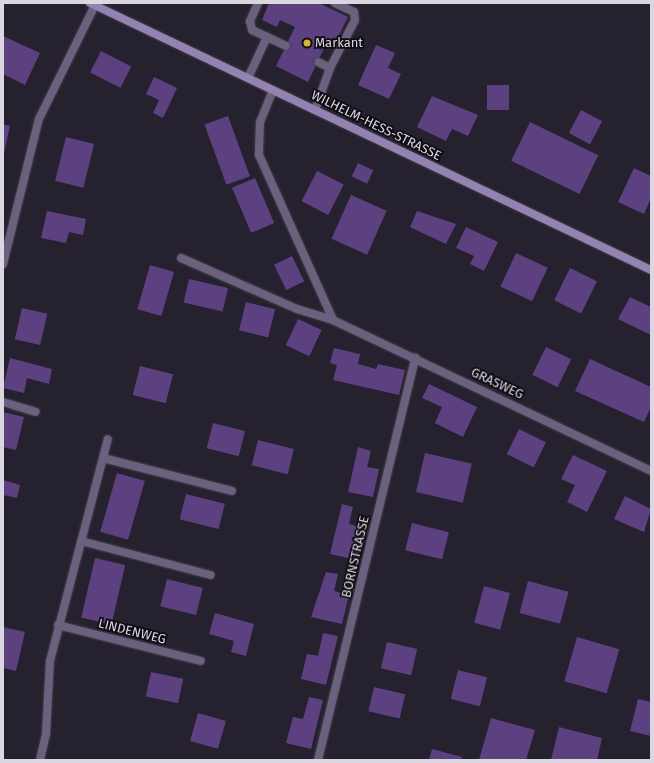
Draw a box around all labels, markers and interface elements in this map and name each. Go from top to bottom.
place label: Markant [315,35,363,51]
marker: Markant [302,38,312,48]
street label: WILHELM-HESS-STRASSE [308,88,444,164]
street label: GRASWEG [468,365,526,403]
street label: BORNSTRASSE [339,515,373,599]
street label: LINDENWEG [97,616,167,648]

